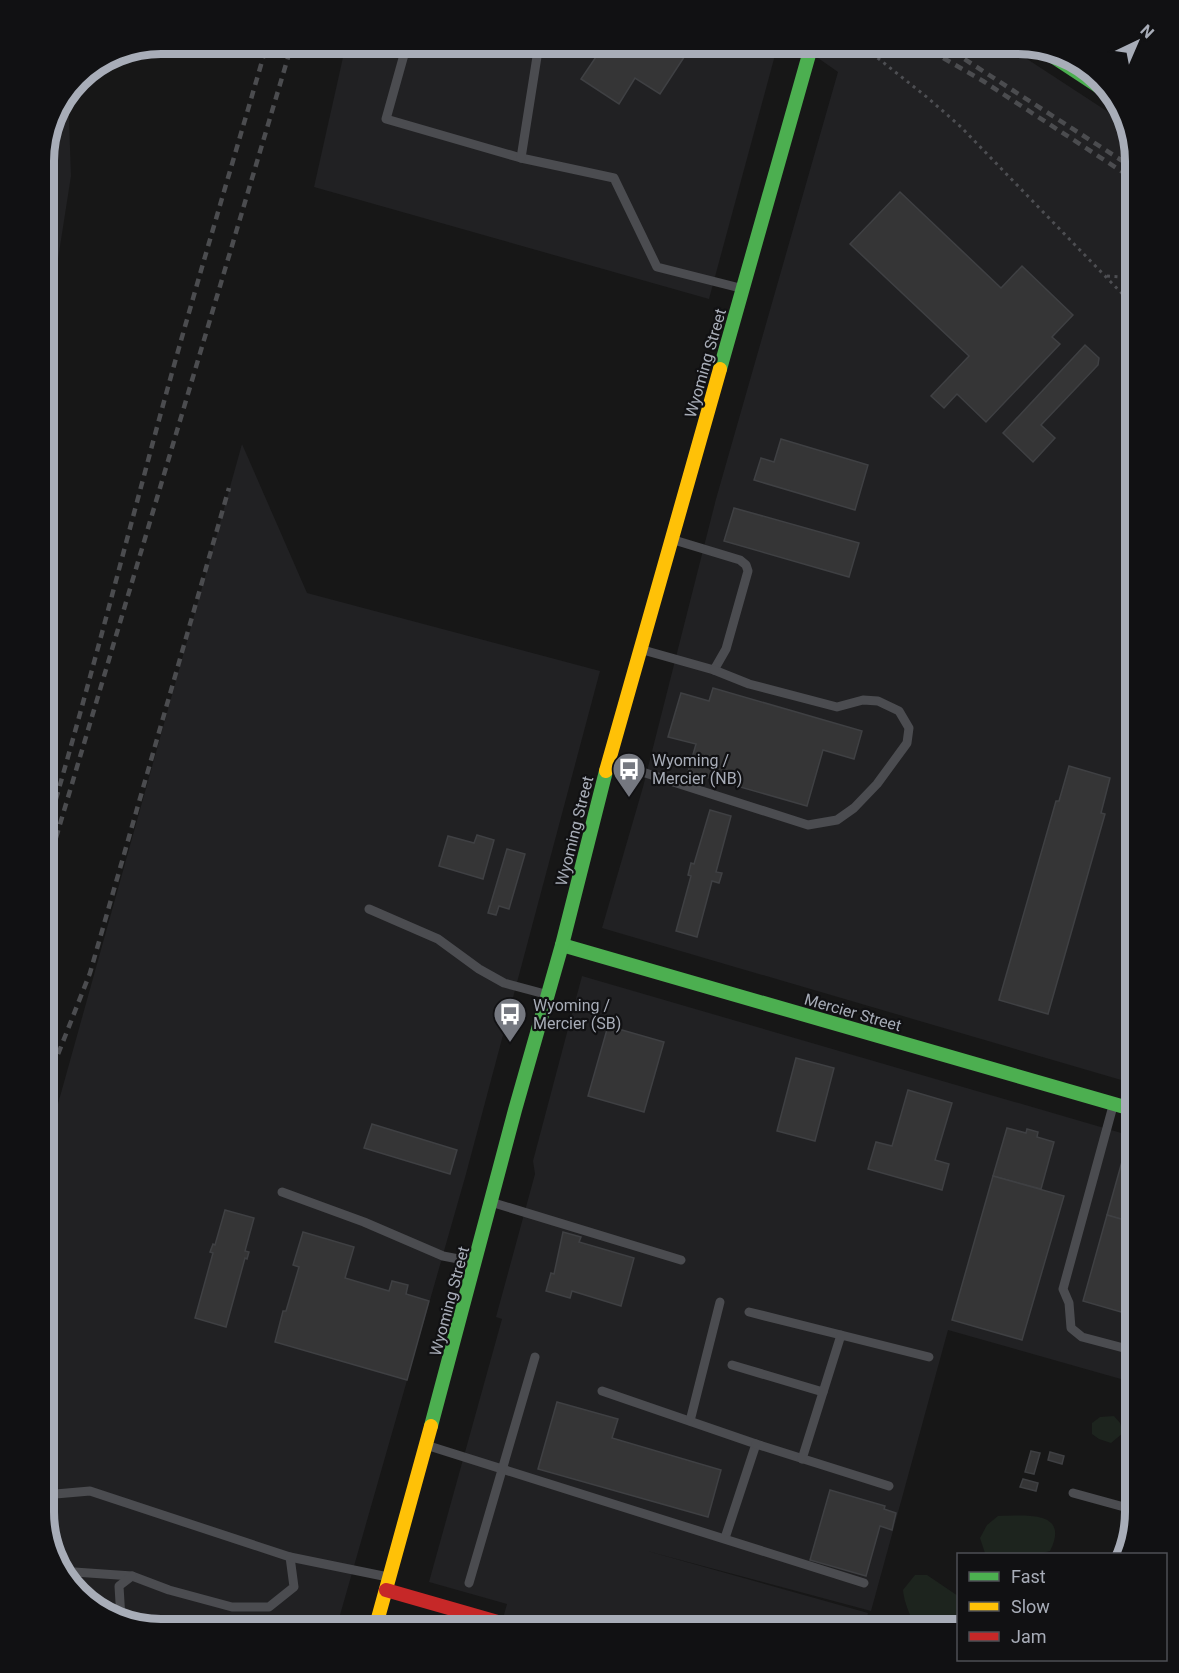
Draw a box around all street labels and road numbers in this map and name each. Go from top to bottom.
street label: Wyoming Street [681,306,730,420]
street label: Wyoming Street [552,774,597,888]
street label: Mercier Street [802,990,904,1035]
street label: Wyoming Street [426,1244,473,1358]

